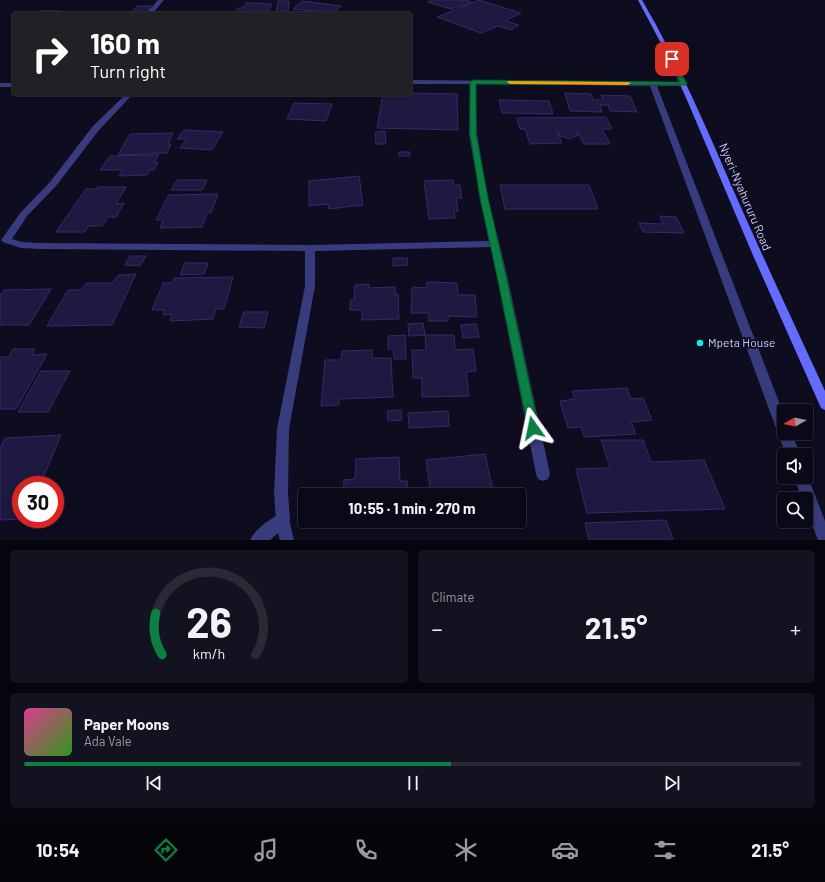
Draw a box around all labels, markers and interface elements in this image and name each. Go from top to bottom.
text: 160 m [90,26,160,60]
icon: right [24,28,76,80]
pin [655,42,689,76]
icon: arrive [661,48,683,70]
text: Turn right [90,60,166,82]
street label: Nyeri-Nyahururu Road [717,141,775,252]
place label: Mpeta House [708,335,775,349]
marker: Mpeta House [695,338,705,348]
north arrow [777,404,813,440]
map controls [777,404,813,528]
position arrow [512,407,554,449]
button: sound [777,448,813,484]
speed limit sign: 30 [12,476,64,528]
button: search [777,492,813,528]
text: 10:55 · 1 min · 270 m [348,499,476,517]
text: Climate [432,589,475,605]
text: 26 [186,595,232,645]
text: 21.5° [585,609,648,645]
text: − [432,615,443,641]
text: + [790,615,801,641]
text: km/h [193,644,225,661]
text: Paper Moons [84,715,169,733]
text: Ada Vale [84,733,132,749]
icon: previous [143,772,165,794]
icon: pause [402,772,424,794]
icon: next [661,772,683,794]
icon: directions [152,836,180,864]
icon: music [252,836,280,864]
icon: phone [352,836,380,864]
icon: climate [452,836,480,864]
icon: car [551,836,579,864]
icon: filters [651,836,679,864]
text: 10:54 [36,839,80,861]
text: 21.5° [751,839,789,861]

